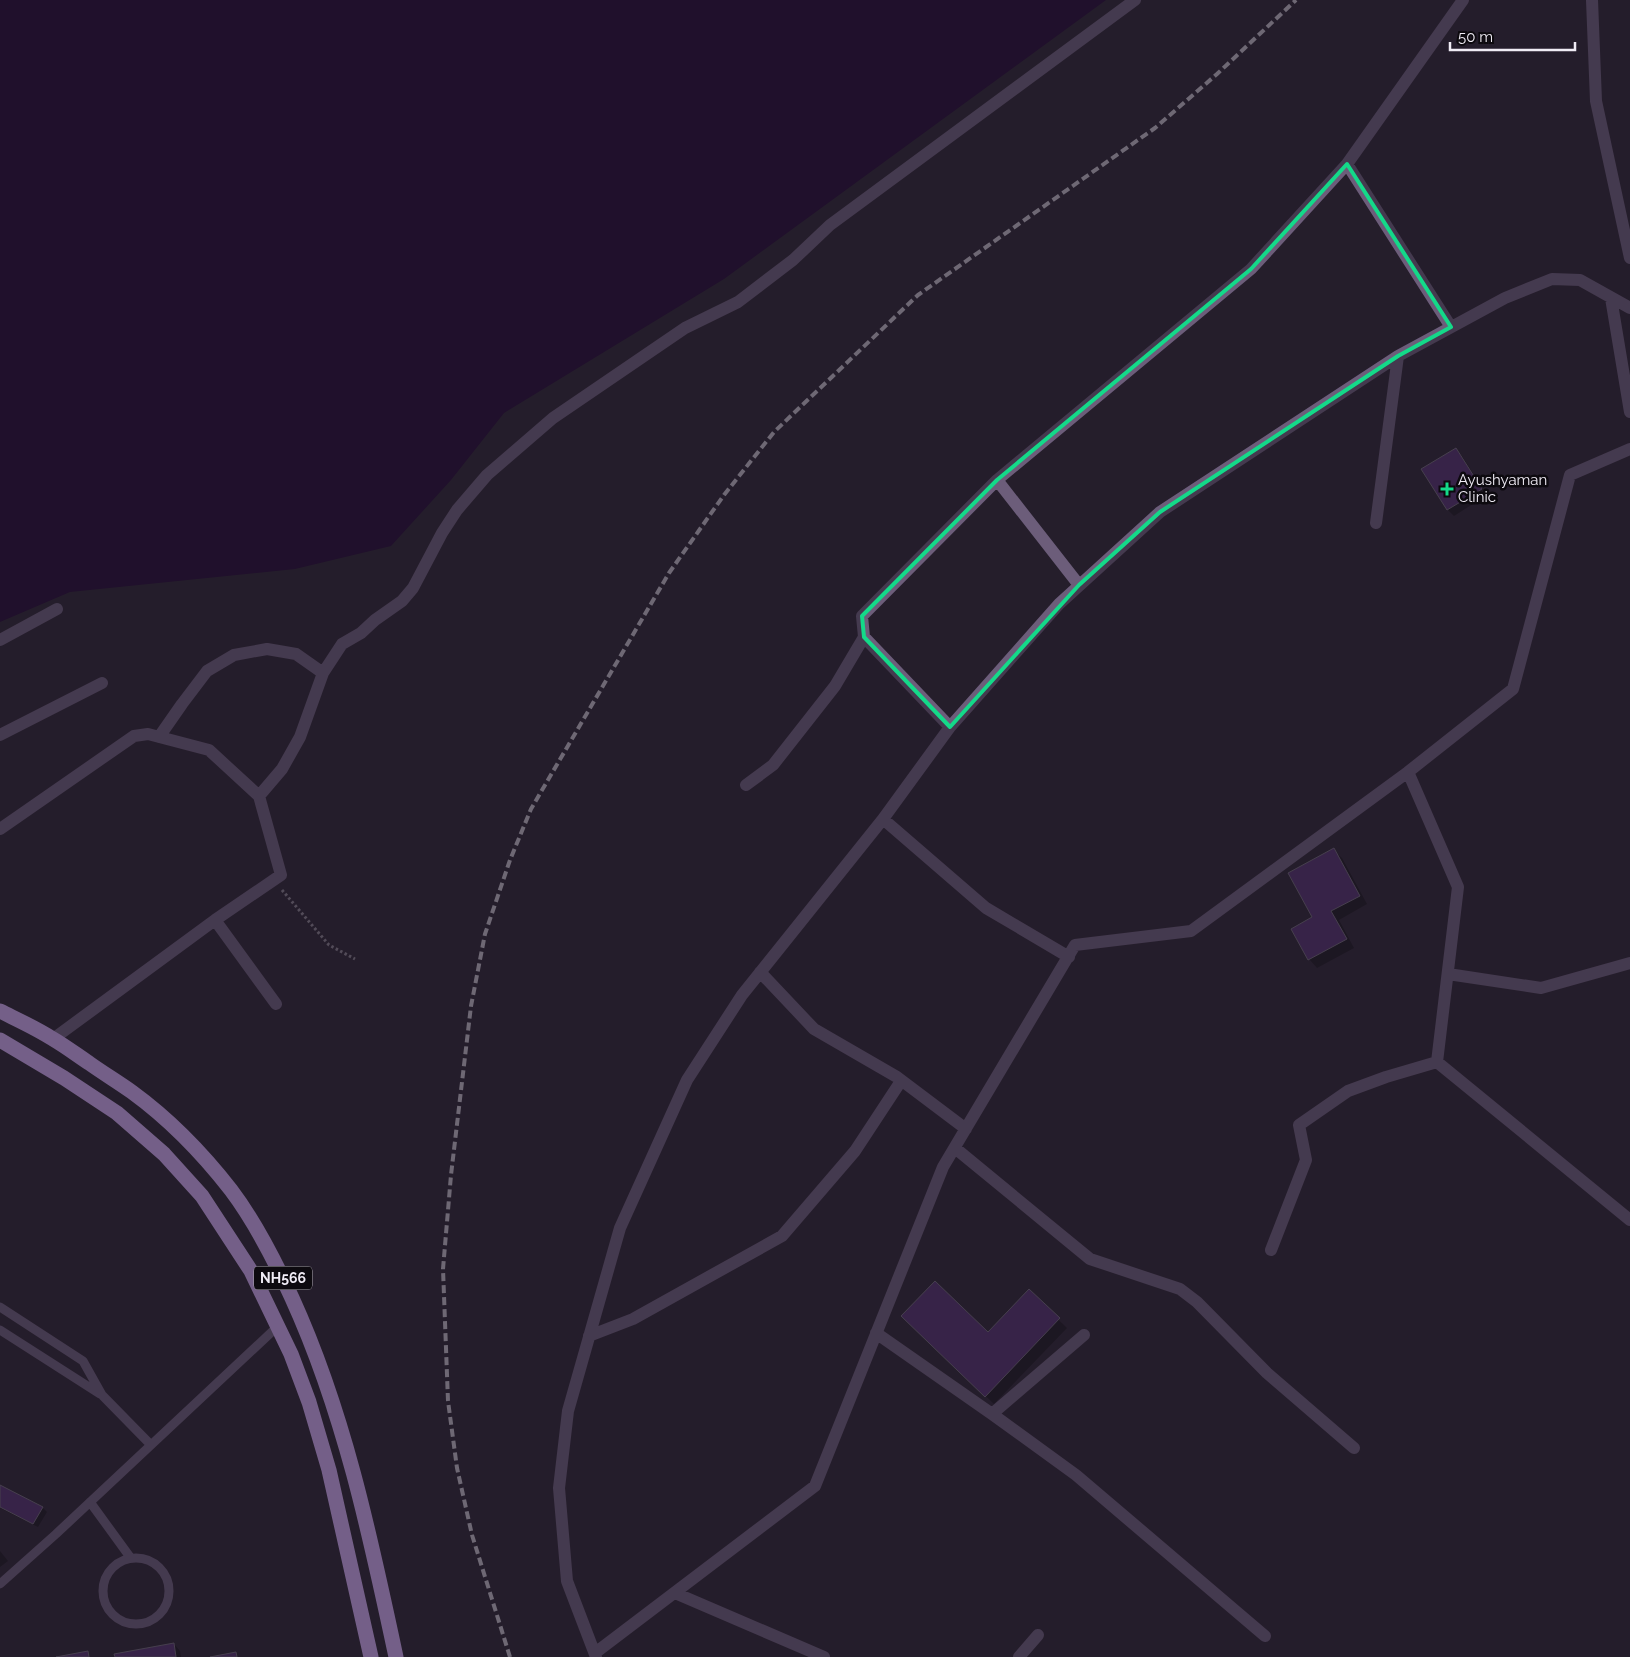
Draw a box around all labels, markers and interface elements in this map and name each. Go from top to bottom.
scale bar [1450,20,1575,52]
text: 50 m [1458,28,1493,46]
place label: Ayushyaman Clinic [1458,471,1547,506]
marker: Ayushyaman Clinic [1440,482,1454,496]
road number: NH566 [254,1266,312,1290]

